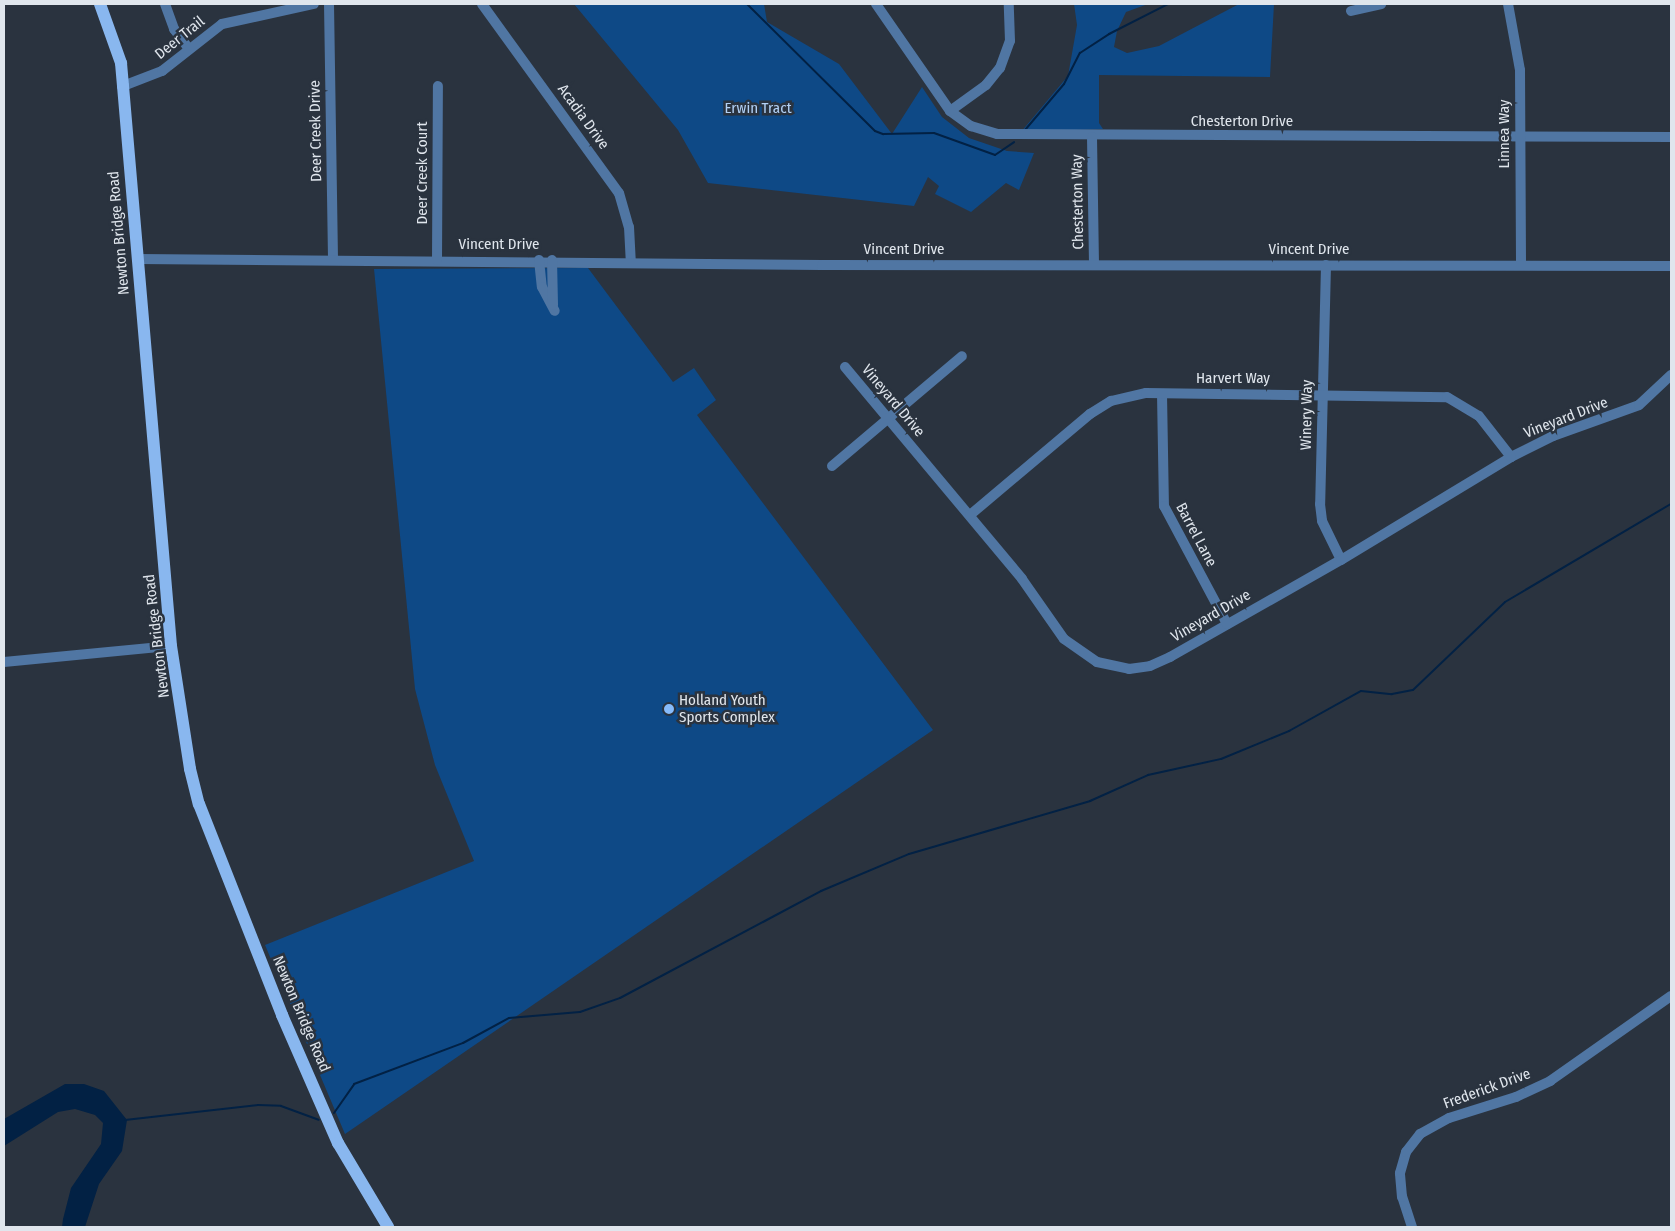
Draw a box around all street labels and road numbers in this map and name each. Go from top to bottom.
street label: Deer Trail [152,13,208,63]
street label: Deer Creek Drive [306,80,326,182]
street label: Acadia Drive [553,81,613,153]
street label: Linnea Way [1496,100,1514,168]
street label: Chesterton Drive [1191,113,1293,131]
street label: Deer Creek Court [414,121,432,225]
street label: Chesterton Way [1068,154,1088,250]
street label: Newton Bridge Road [105,170,133,296]
street label: Vincent Drive [459,236,539,254]
street label: Vincent Drive [864,241,944,259]
street label: Vincent Drive [1269,241,1349,259]
street label: Vineyard Drive [858,361,928,441]
street label: Harvert Way [1196,370,1270,388]
street label: Winery Way [1297,380,1317,450]
street label: Vineyard Drive [1521,394,1611,442]
street label: Barrel Lane [1172,500,1220,570]
street label: Newton Bridge Road [140,573,174,699]
street label: Vineyard Drive [1168,586,1254,646]
street label: Newton Bridge Road [268,953,334,1075]
street label: Frederick Drive [1441,1065,1533,1113]

